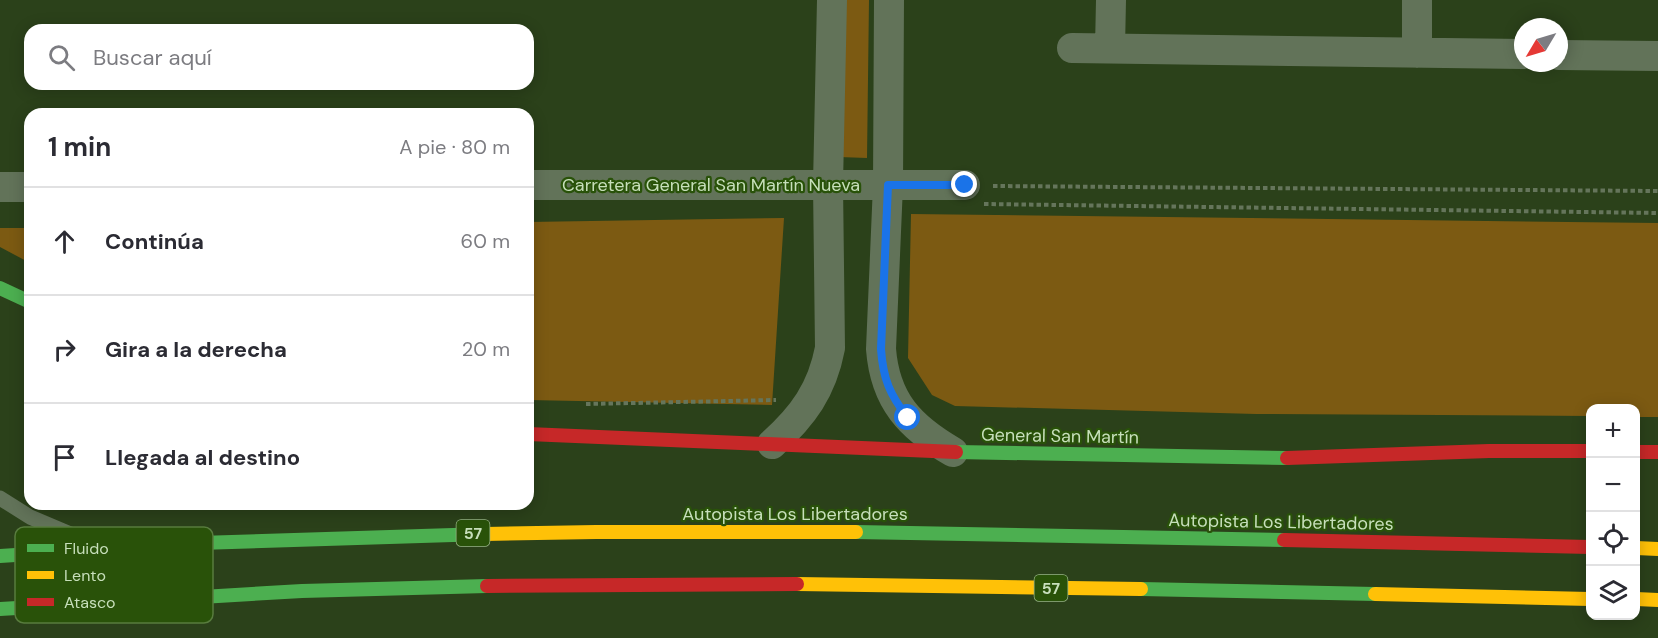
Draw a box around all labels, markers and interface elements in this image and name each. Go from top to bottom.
north arrow [1514,18,1568,72]
search box [24,24,534,90]
icon: search [45,41,78,74]
text: Buscar aquí [93,43,212,72]
text: 1 min [48,130,111,164]
text: A pie · 80 m [399,134,510,160]
route end [951,171,977,197]
street label: Carretera General San Martín Nueva [562,173,860,197]
icon: ahead [48,225,81,258]
text: Continúa [105,227,204,256]
text: 60 m [461,228,510,254]
icon: right [48,333,81,366]
text: Gira a la derecha [105,335,287,364]
text: 20 m [462,336,510,362]
route start [894,404,920,430]
map controls [1586,404,1640,620]
button: + [1586,404,1640,458]
street label: General San Martín [981,423,1139,449]
icon: arrive [48,441,81,474]
text: Llegada al destino [105,443,300,472]
button: − [1586,458,1640,512]
street label: Autopista Los Libertadores [682,502,908,526]
street label: Autopista Los Libertadores [1168,508,1394,536]
button: locate [1586,512,1640,566]
road number: 57 [456,520,490,546]
legend [15,527,213,623]
text: Fluido [64,538,109,559]
text: Lento [64,565,106,586]
button: layers [1586,566,1640,620]
road number: 57 [1034,575,1068,601]
text: Atasco [64,592,116,613]

